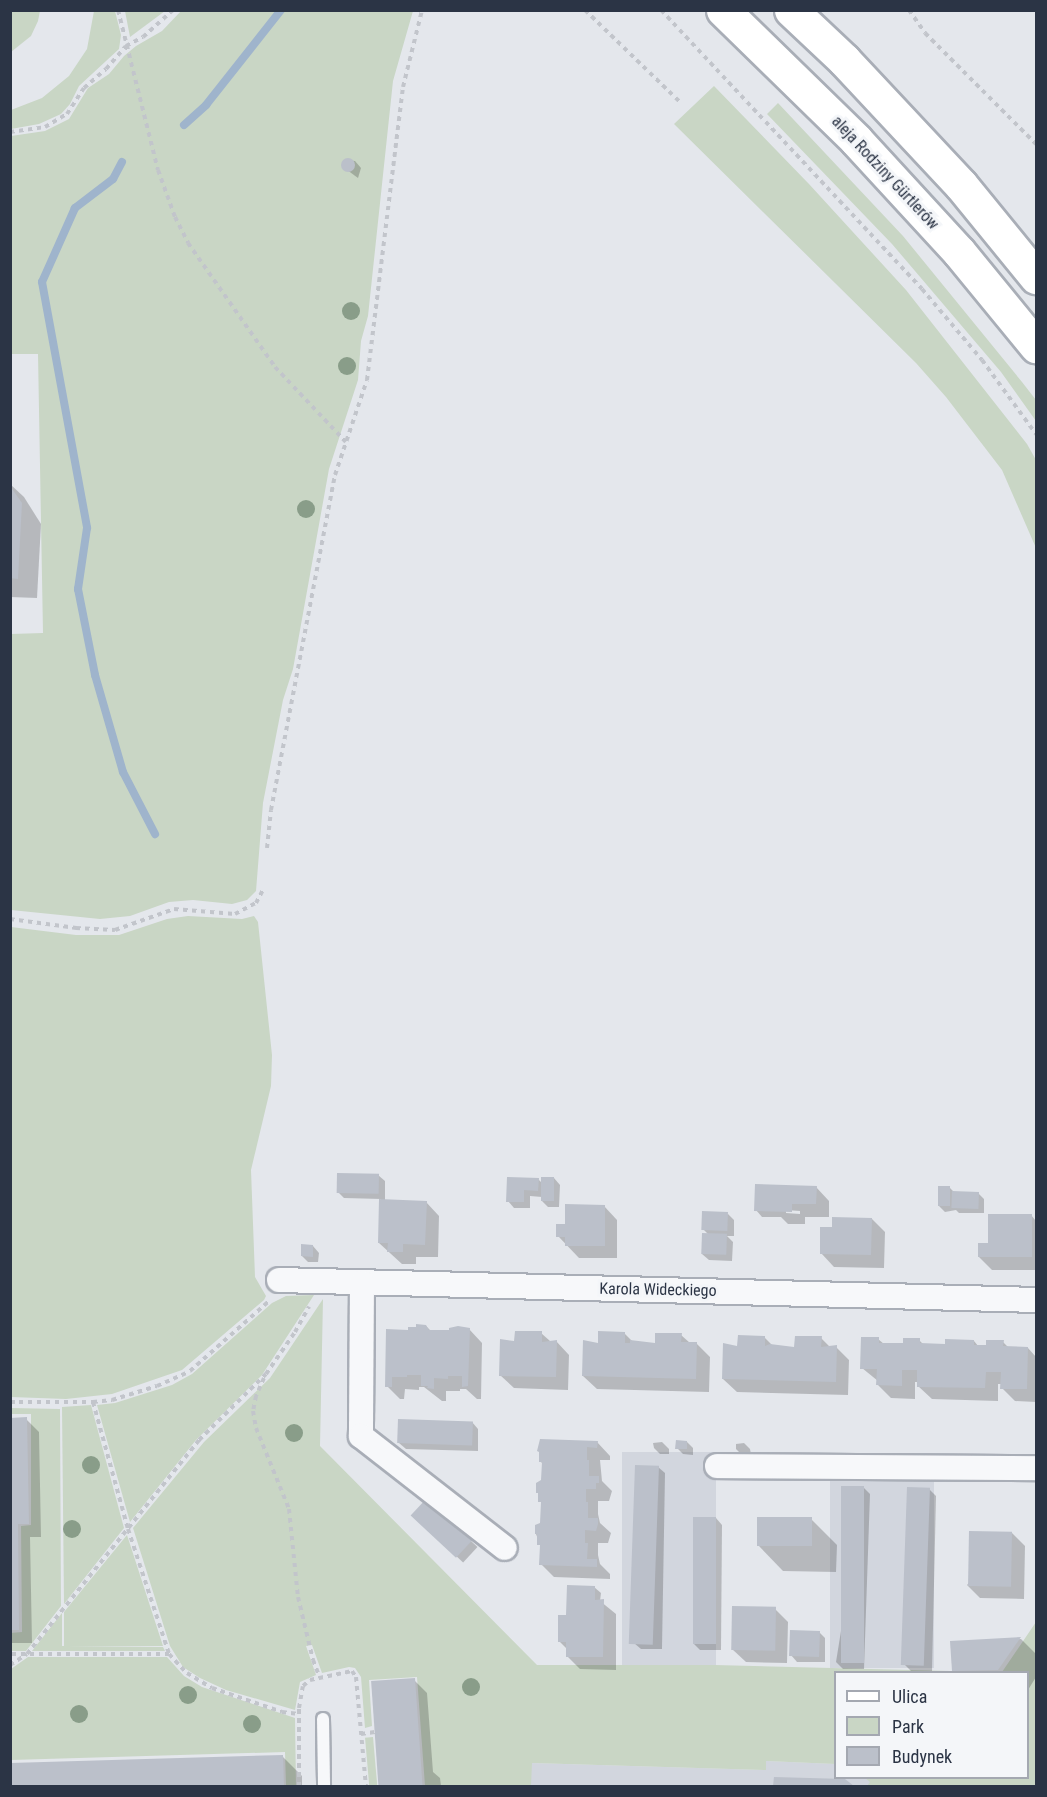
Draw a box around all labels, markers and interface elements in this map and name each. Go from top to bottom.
street label: aleja Rodziny Gürtlerów [827,112,943,234]
street label: Karola Wideckiego [599,1279,717,1301]
legend [834,1671,1029,1779]
text: Ulica [892,1686,927,1707]
text: Park [892,1716,924,1737]
text: Budynek [892,1746,952,1767]

